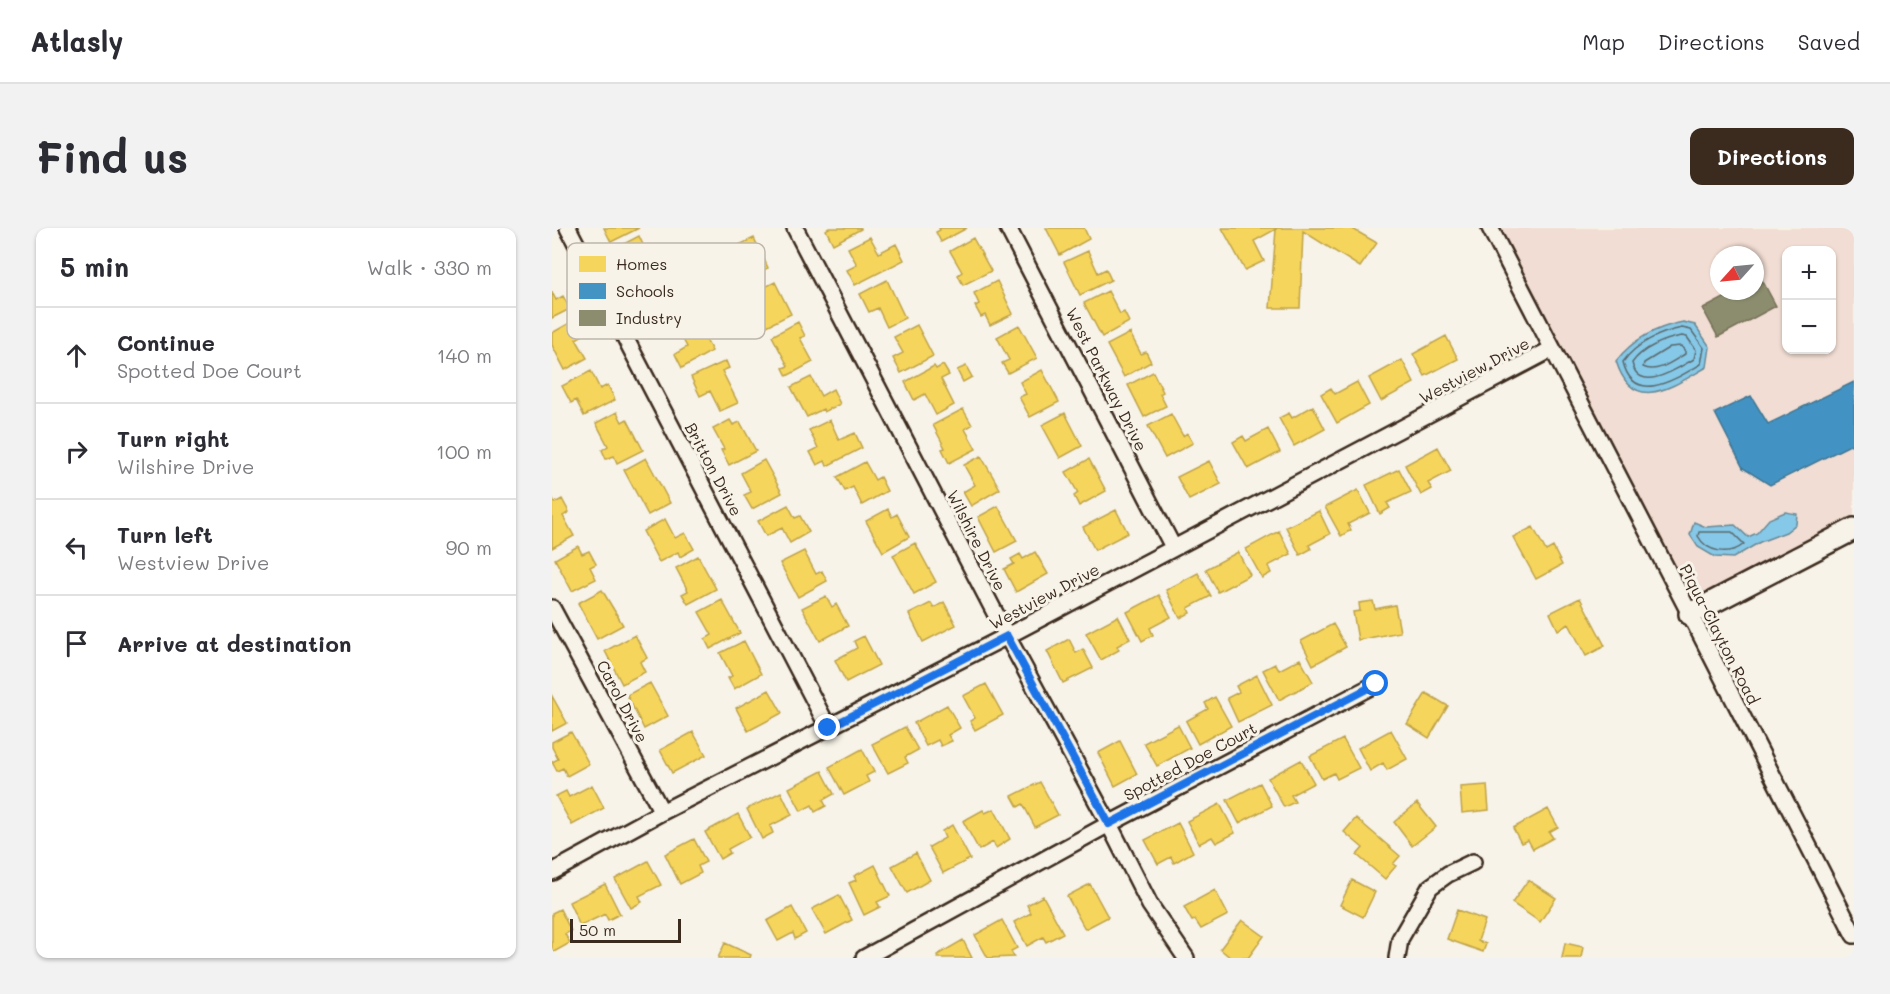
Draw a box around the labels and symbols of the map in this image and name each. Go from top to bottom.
legend [567,243,765,339]
north arrow [1710,246,1764,300]
text: Homes [616,253,667,274]
text: Schools [616,280,674,301]
street label: West Parkway Drive [1062,304,1152,454]
text: Industry [616,307,682,328]
street label: Westview Drive [1415,332,1533,408]
street label: Britton Drive [681,419,747,519]
street label: Wilshire Drive [943,486,1011,594]
street label: Westview Drive [985,558,1103,634]
street label: Piqua-Clayton Road [1676,560,1764,708]
street label: Carol Drive [593,656,653,746]
route start [1362,670,1388,696]
route end [814,714,840,740]
street label: Spotted Doe Court [1120,717,1260,805]
scale bar [570,916,681,944]

